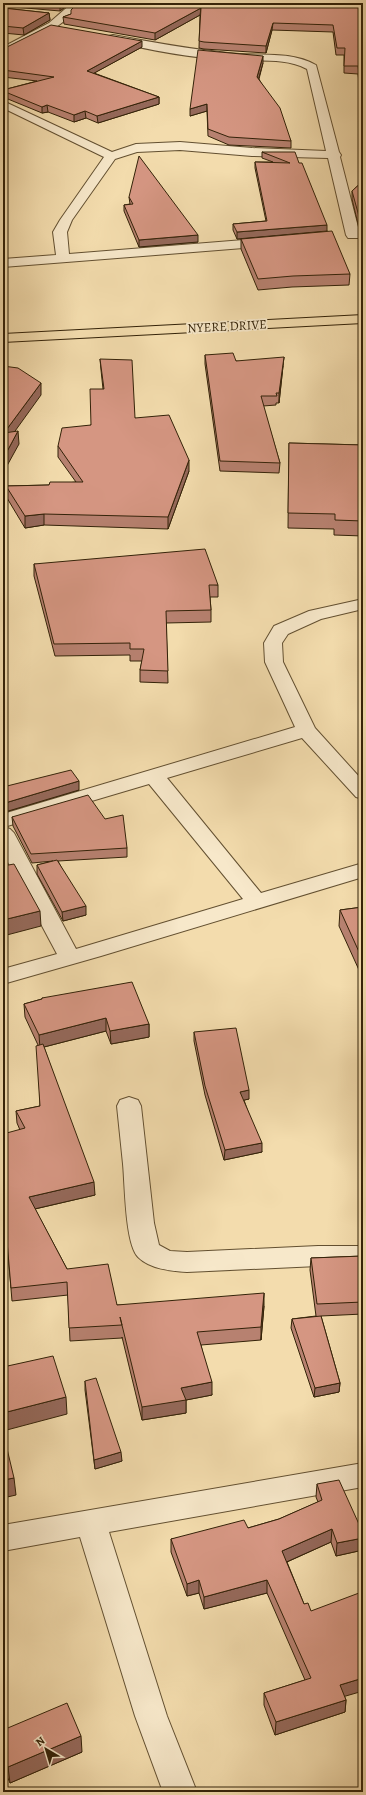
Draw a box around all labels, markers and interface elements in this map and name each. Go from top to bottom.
street label: NYERE DRIVE [187,315,267,337]
north arrow [26,1729,66,1769]
text: N [32,1733,48,1750]

